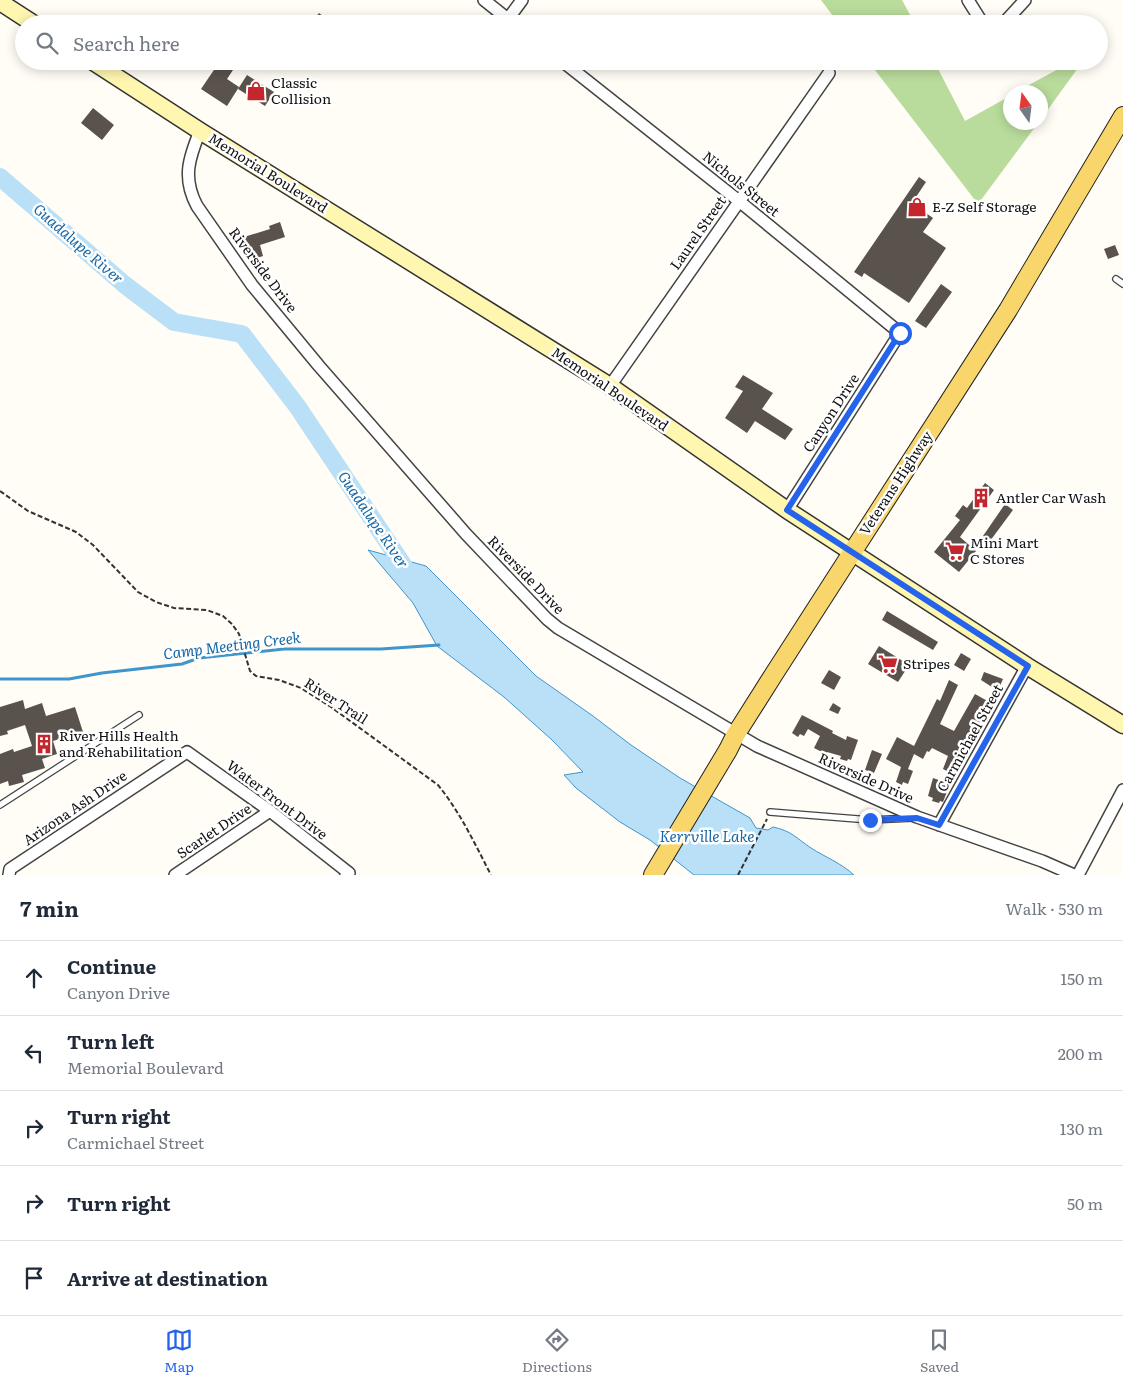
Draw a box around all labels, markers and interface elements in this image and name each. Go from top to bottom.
search box [15,15,1108,70]
icon: search [33,29,61,57]
text: Search here [73,29,180,57]
place label: Classic Collision [271,72,331,108]
shop icon: Classic Collision [245,80,267,102]
north arrow [1003,85,1048,130]
street label: Memorial Boulevard [205,127,332,217]
street label: Nichols Street [699,146,785,221]
street label: Laurel Street [664,191,730,273]
shop icon: E-Z Self Storage [906,196,928,218]
place label: E-Z Self Storage [932,196,1037,216]
water label: Guadalupe River [29,197,129,289]
street label: Riverside Drive [225,223,303,316]
route start [889,322,912,345]
street label: Memorial Boulevard [548,342,673,435]
street label: Canyon Drive [797,369,863,456]
street label: Veterans Highway [854,426,937,538]
water label: Guadalupe River [333,466,415,572]
building icon: Antler Car Wash [970,487,992,509]
place label: Antler Car Wash [996,487,1106,507]
street label: Riverside Drive [484,531,569,618]
place label: Mini Mart C Stores [970,532,1039,568]
supermarket icon: Mini Mart C Stores [944,540,966,562]
water label: Camp Meeting Creek [162,625,303,664]
supermarket icon: Stripes [877,653,899,675]
place label: Stripes [903,653,950,673]
street label: River Trail [301,672,373,728]
street label: Carmichael Street [931,680,1007,795]
place label: River Hills Health and Rehabilitation [59,725,183,761]
building icon: River Hills Health and Rehabilitation [33,733,55,755]
street label: Riverside Drive [816,747,917,807]
street label: Water Front Drive [223,755,332,844]
street label: Arizona Ash Drive [19,765,130,849]
street label: Scarlet Drive [172,798,255,862]
route end [859,809,882,832]
water label: Kerrville Lake [660,824,754,847]
text: 7 min [20,892,79,923]
text: Walk · 530 m [1006,896,1103,920]
text: Continue [67,952,156,980]
icon: ahead [20,964,48,992]
text: 150 m [1060,966,1103,990]
text: Canyon Drive [67,980,170,1004]
text: Turn left [67,1027,154,1055]
icon: left [20,1039,48,1067]
text: 200 m [1058,1041,1103,1065]
text: Memorial Boulevard [67,1055,224,1079]
text: Turn right [67,1102,171,1130]
icon: right [20,1114,48,1142]
text: 130 m [1060,1116,1103,1140]
text: Carmichael Street [67,1130,204,1154]
icon: right [20,1189,48,1217]
text: Turn right [67,1189,171,1217]
text: 50 m [1067,1191,1103,1215]
icon: arrive [20,1264,48,1292]
text: Arrive at destination [67,1264,268,1292]
tab: Map [164,1326,194,1376]
tab: Directions [522,1326,592,1376]
tab: Saved [920,1326,959,1376]

